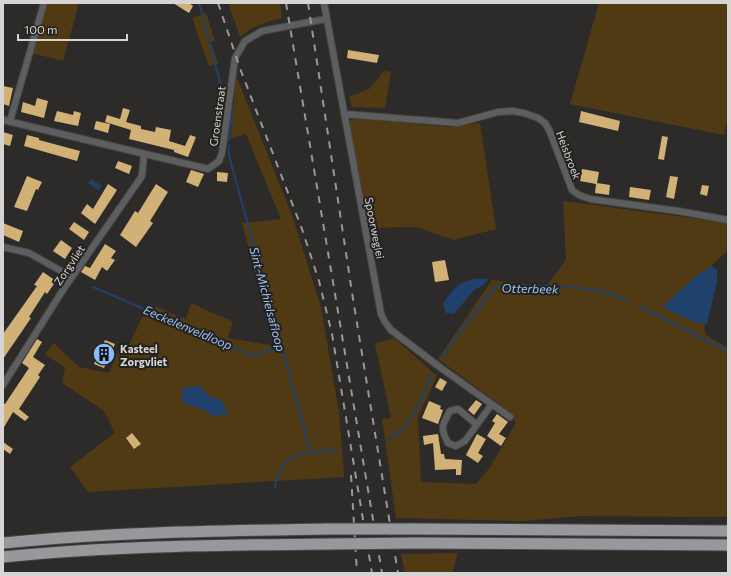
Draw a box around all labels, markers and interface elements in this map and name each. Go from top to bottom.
scale bar [18,16,127,42]
text: 100 m [24,22,58,36]
street label: Groenstraat [206,85,228,147]
street label: Heisbroek [554,129,584,181]
street label: Spoorweglei [363,196,387,260]
street label: Zorgvliet [51,242,87,288]
water label: Sint-Michielsafloop [247,245,289,353]
water label: Otterbeek [501,281,559,296]
water label: Eeckelenveldloop [142,302,234,352]
building icon: Kasteel Zorgvliet [91,341,117,367]
place label: Kasteel Zorgvliet [120,342,167,368]

